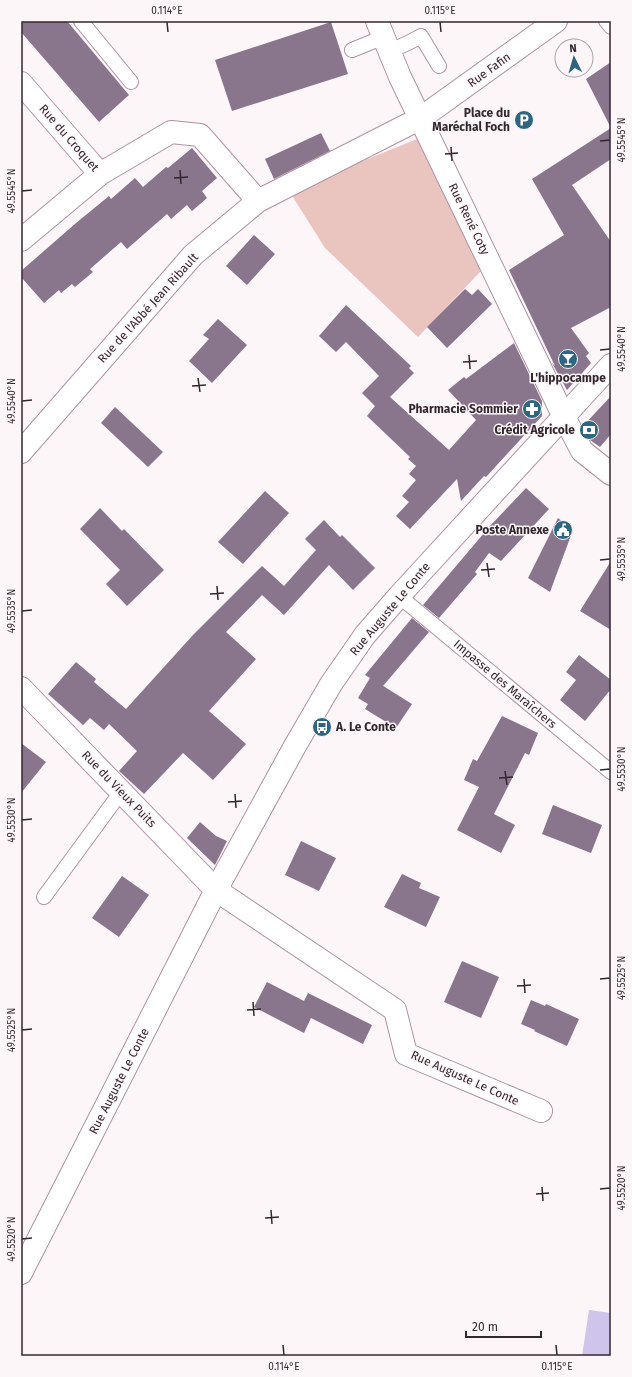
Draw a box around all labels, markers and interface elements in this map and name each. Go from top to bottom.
text: 0.114°E [151,5,183,17]
text: 0.115°E [425,5,456,17]
north arrow [554,38,594,78]
text: N [569,42,577,55]
street label: Rue Fafin [465,50,513,90]
street label: Rue du Croquet [36,102,102,175]
place label: Place du Maréchal Foch [432,106,510,134]
parking icon: Place du Maréchal Foch [513,109,535,131]
text: 49.5545°N [616,117,628,163]
text: 49.5545°N [6,168,18,214]
street label: Rue René Coty [446,181,492,257]
street label: Rue de l'Abbé Jean Ribault [95,250,202,366]
text: 49.5540°N [616,326,628,372]
bar icon: L'hippocampe [557,348,579,370]
place label: L'hippocampe [530,371,606,385]
text: 49.5540°N [6,378,18,424]
pharmacy icon: Pharmacie Sommier [521,398,543,420]
place label: Pharmacie Sommier [408,402,518,416]
bank icon: Crédit Agricole [578,419,600,441]
place label: Crédit Agricole [495,423,575,437]
public building icon: Poste Annexe [552,519,574,541]
place label: Poste Annexe [475,523,549,537]
text: 49.5535°N [616,537,628,581]
street label: Rue Auguste Le Conte [347,560,433,658]
text: 49.5535°N [6,589,18,633]
street label: Impasse des Maraîchers [451,637,560,731]
bus stop icon: A. Le Conte [311,716,333,738]
place label: A. Le Conte [335,720,396,734]
text: 49.5530°N [616,746,628,792]
street label: Rue du Vieux Puits [79,748,159,830]
text: 49.5530°N [6,797,18,843]
text: 49.5525°N [616,956,628,1000]
text: 49.5525°N [6,1008,18,1052]
street label: Rue Auguste Le Conte [86,1026,152,1136]
street label: Rue Auguste Le Conte [409,1048,521,1108]
text: 49.5520°N [616,1165,628,1211]
text: 49.5520°N [6,1216,18,1262]
scale bar [466,1313,541,1339]
text: 20 m [472,1320,498,1334]
text: 0.114°E [268,1361,300,1373]
text: 0.115°E [542,1361,573,1373]

